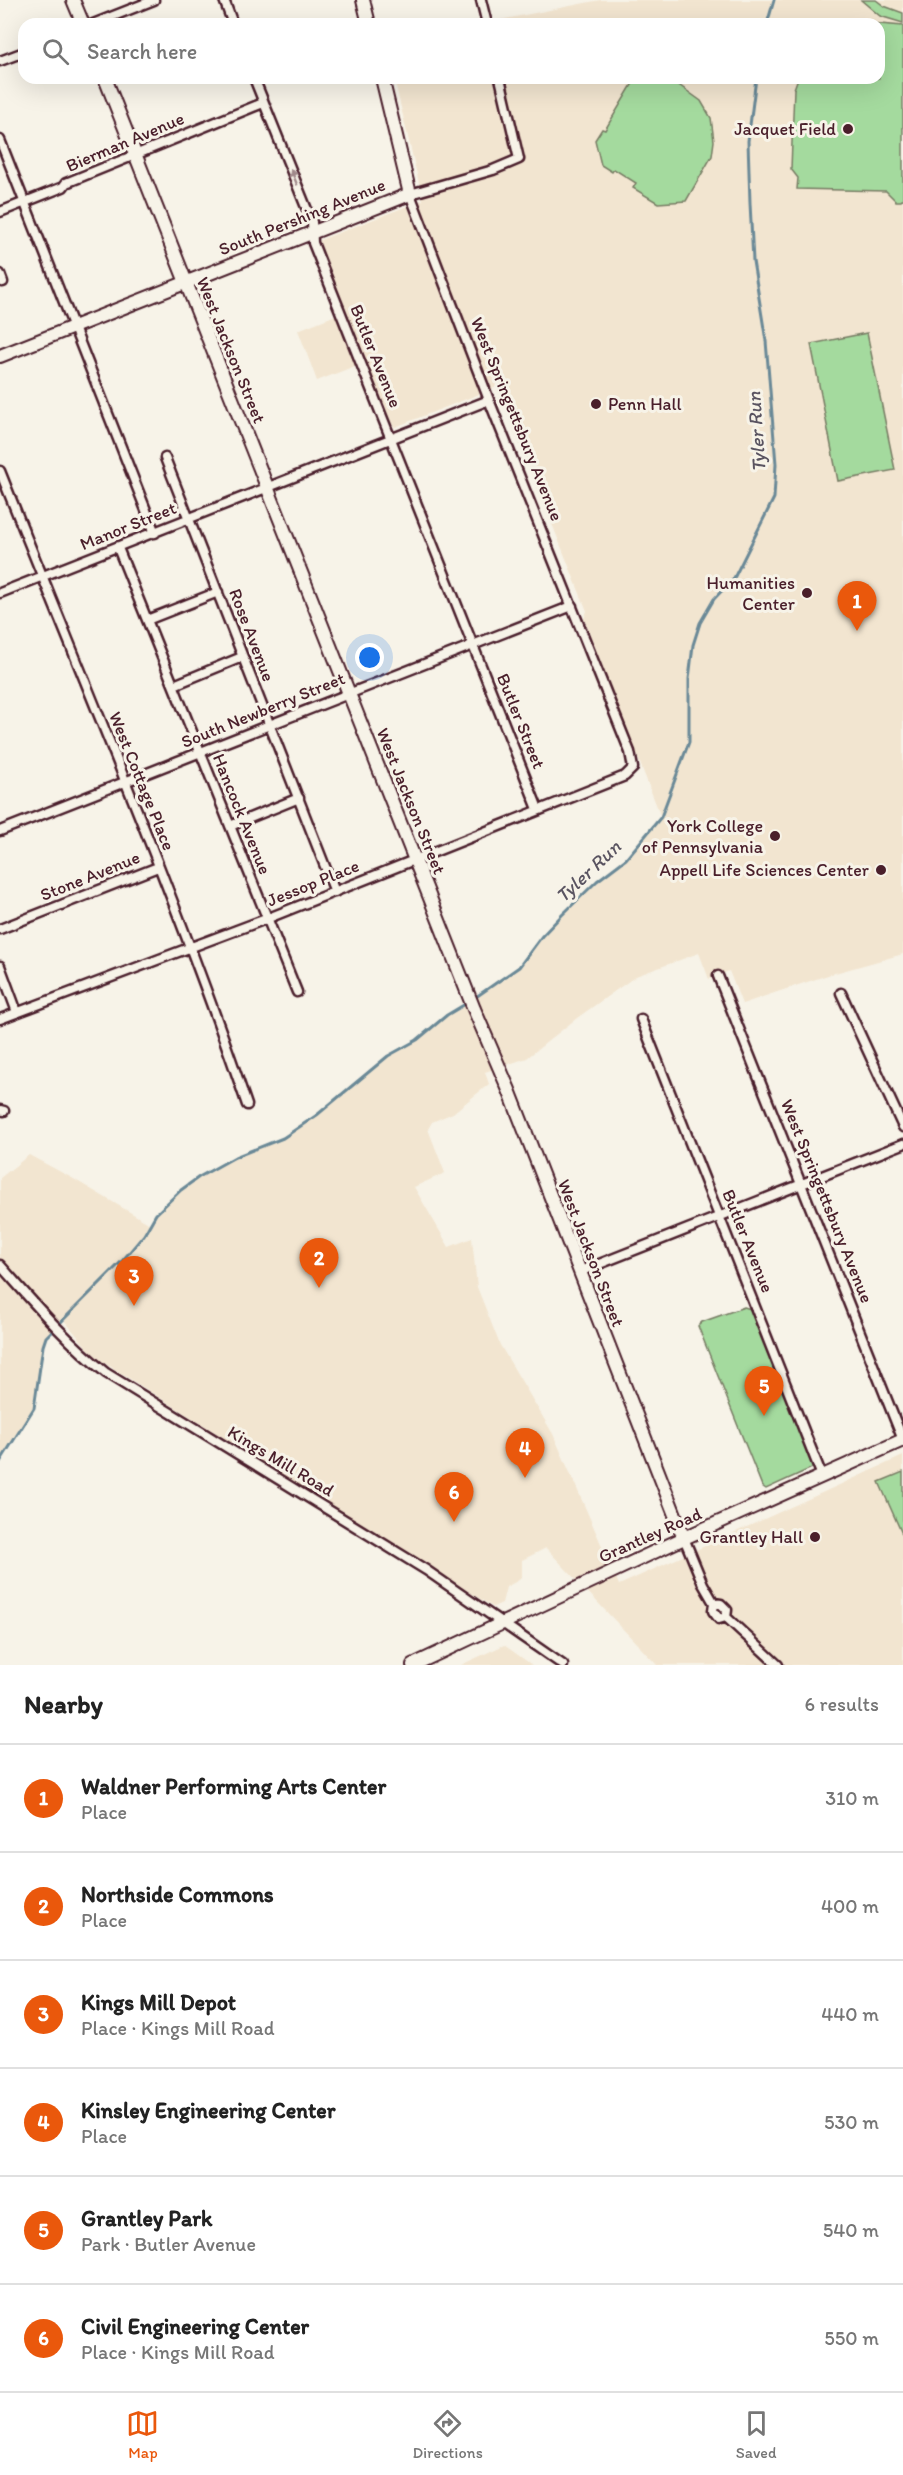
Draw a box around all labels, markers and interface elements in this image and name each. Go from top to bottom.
search box [18,18,885,84]
icon: search [39,35,72,68]
text: Search here [87,38,197,65]
street label: Bierman Avenue [63,107,187,177]
place label: Jacquet Field [734,118,836,140]
marker: Jacquet Field [841,122,855,136]
one-way arrow [289,168,298,186]
street label: South Pershing Avenue [215,173,389,261]
street label: West Jackson Street [192,274,271,427]
street label: Butler Avenue [345,301,407,411]
street label: West Springettsbury Avenue [466,314,568,524]
water label: Tyler Run [741,390,771,473]
place label: Penn Hall [608,393,682,415]
marker: Penn Hall [589,397,603,411]
street label: Manor Street [77,497,180,555]
place label: Humanities Center [706,572,796,615]
pin: 1 [838,582,876,631]
street label: Rose Avenue [224,585,280,685]
marker: Humanities Center [800,586,814,600]
your location [355,643,384,672]
street label: South Newberry Street [178,667,348,753]
street label: Butler Street [492,670,550,772]
street label: West Cottage Place [104,708,180,854]
street label: West Jackson Street [372,725,451,878]
street label: Hancock Avenue [208,750,276,878]
place label: York College of Pennsylvania [642,815,764,858]
marker: York College of Pennsylvania [768,829,782,843]
water label: Tyler Run [550,834,626,907]
street label: Stone Avenue [37,846,143,906]
street label: Jessop Place [264,855,362,911]
place label: Appell Life Sciences Center [659,859,870,881]
marker: Appell Life Sciences Center [874,863,888,877]
street label: West Springettsbury Avenue [776,1096,878,1306]
street label: West Jackson Street [553,1176,629,1330]
street label: Butler Avenue [717,1186,779,1296]
pin: 2 [300,1238,338,1288]
pin: 3 [114,1256,154,1306]
pin: 5 [744,1366,783,1416]
street label: Kings Mill Road [224,1421,338,1502]
pin: 4 [506,1428,544,1478]
pin: 6 [434,1472,474,1522]
street label: Grantley Road [595,1502,705,1568]
place label: Grantley Hall [700,1526,803,1548]
marker: Grantley Hall [808,1530,822,1544]
text: Nearby [24,1688,103,1720]
text: 6 results [805,1692,879,1716]
text: Waldner Performing Arts Center [81,1773,386,1800]
text: 1 [39,1786,48,1810]
text: 310 m [825,1786,879,1810]
text: Place [81,1800,127,1824]
text: Northside Commons [81,1881,274,1908]
text: 2 [38,1894,49,1918]
text: 400 m [821,1894,879,1918]
text: Place [81,1908,127,1932]
text: Kings Mill Depot [81,1989,236,2016]
text: 3 [38,2002,49,2026]
text: 440 m [821,2002,879,2026]
text: Place · Kings Mill Road [81,2016,275,2040]
text: Kinsley Engineering Center [81,2097,335,2124]
text: 4 [37,2110,50,2134]
text: 530 m [824,2110,879,2134]
text: Place [81,2124,127,2148]
text: Grantley Park [81,2205,212,2232]
text: 5 [38,2218,49,2242]
text: 540 m [823,2218,879,2242]
text: Park · Butler Avenue [81,2232,256,2256]
text: Civil Engineering Center [81,2313,309,2340]
text: 6 [38,2326,49,2350]
text: 550 m [824,2326,879,2350]
text: Place · Kings Mill Road [81,2340,275,2364]
tab: Map [126,2407,159,2462]
tab: Directions [412,2407,483,2462]
tab: Saved [736,2407,777,2462]

